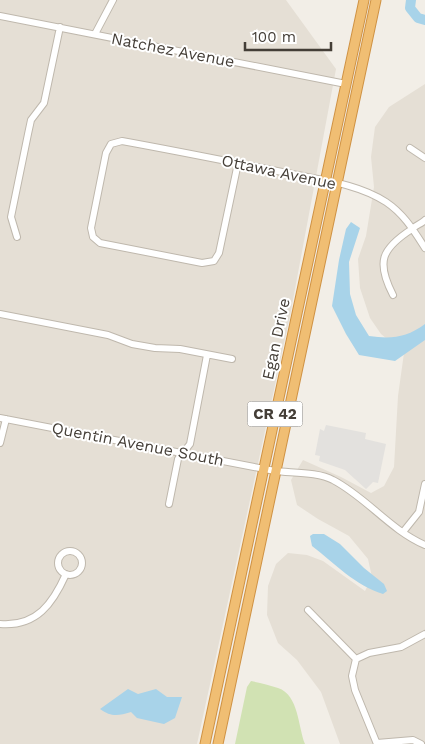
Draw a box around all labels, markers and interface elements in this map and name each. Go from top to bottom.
scale bar [245,20,331,52]
text: 100 m [252,28,296,46]
street label: Natchez Avenue [110,29,236,71]
street label: Ottawa Avenue [220,151,338,193]
street label: Egan Drive [258,296,294,382]
road number: CR 42 [248,402,302,426]
street label: Quentin Avenue South [50,418,226,470]

